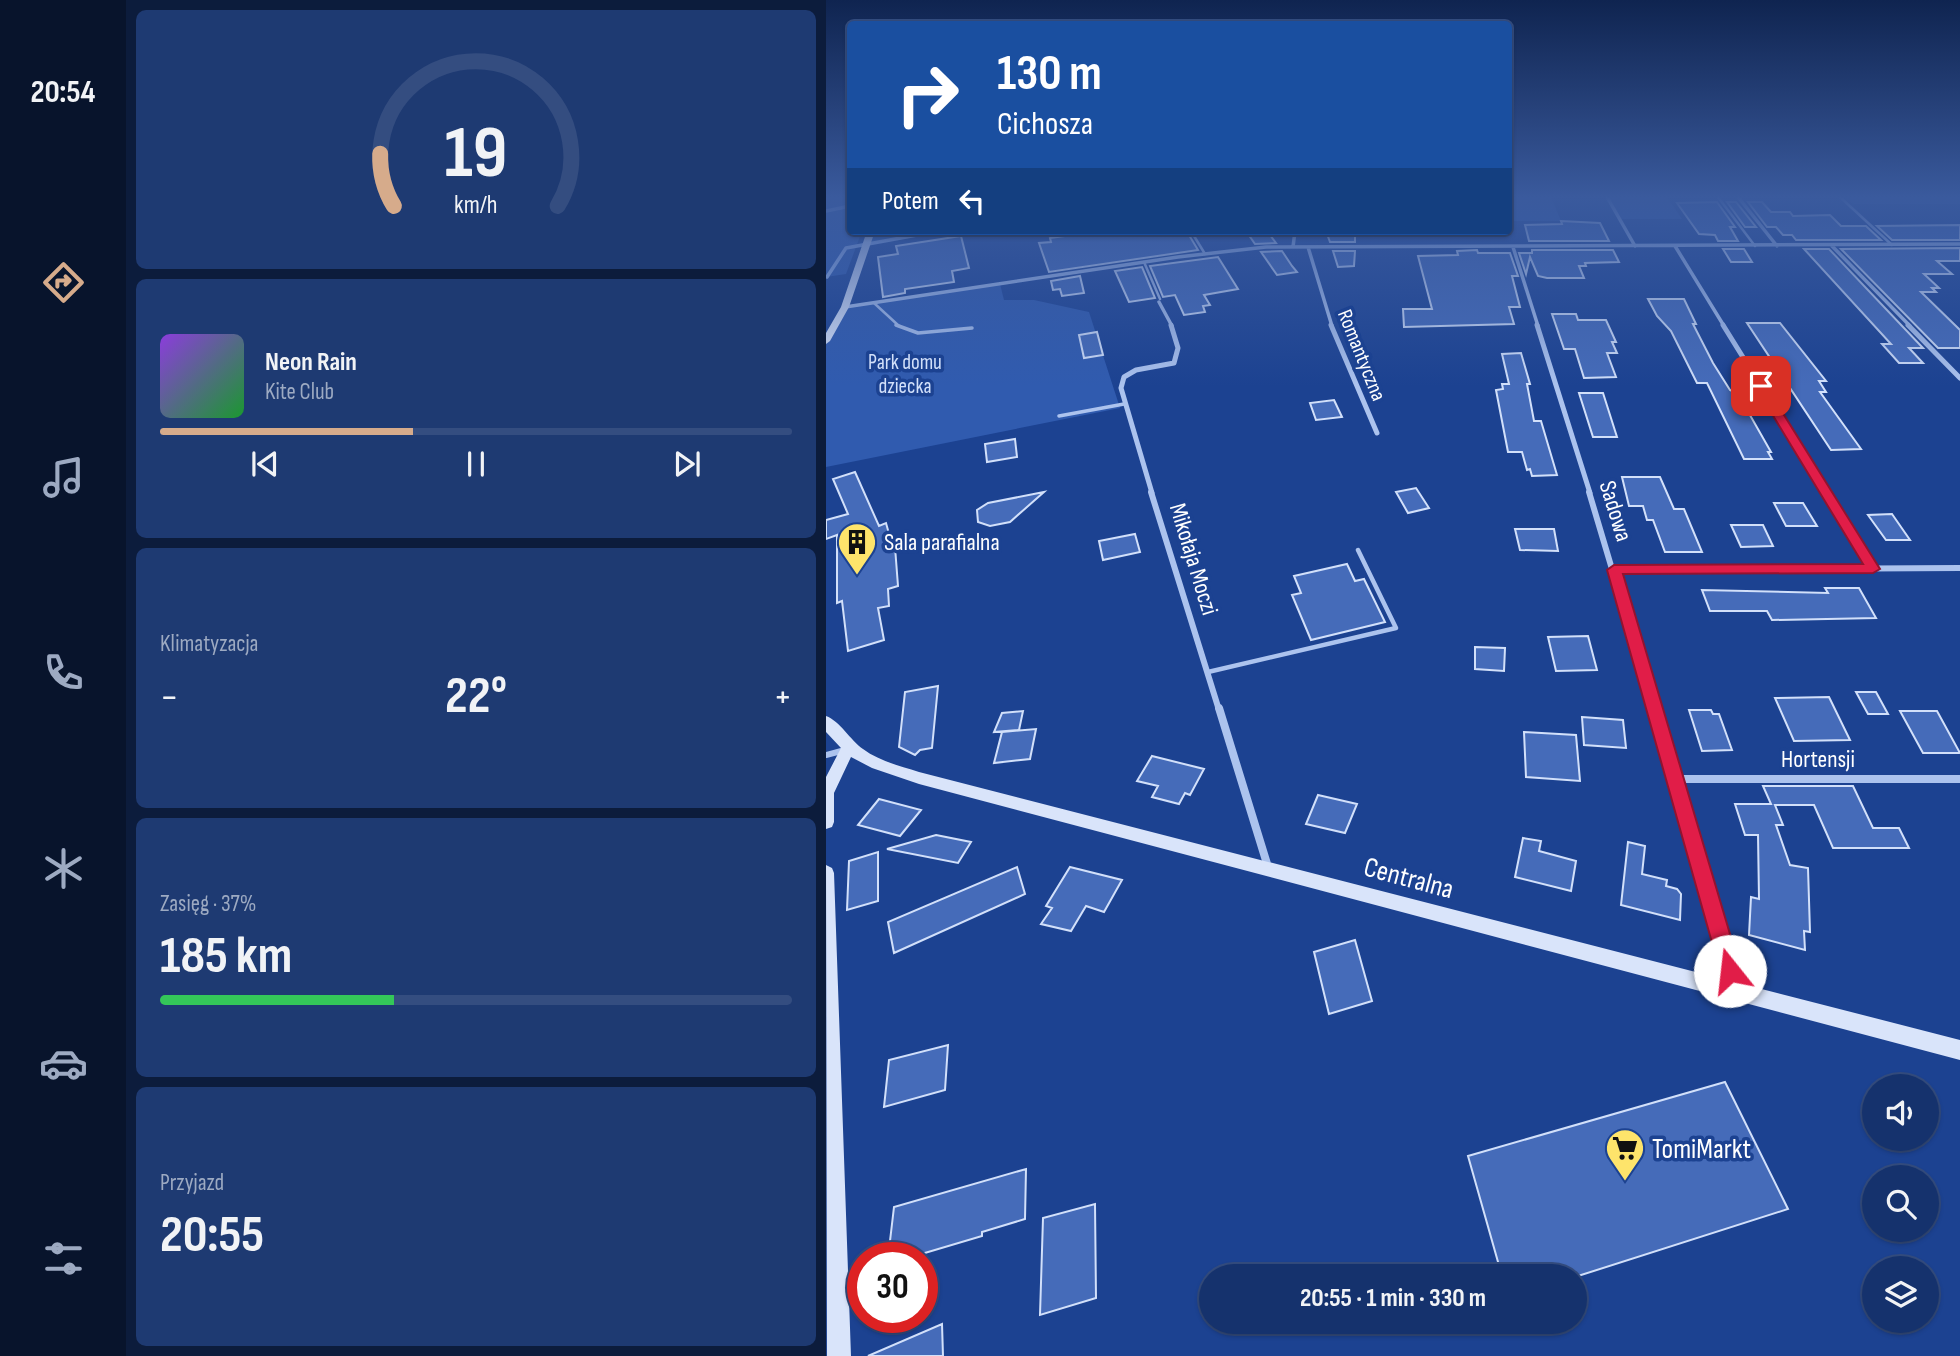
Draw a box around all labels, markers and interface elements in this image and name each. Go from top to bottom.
text: 130 m [997,45,1102,104]
icon: right [882,49,973,140]
text: 20:54 [31,73,95,112]
text: Cichosza [997,105,1093,144]
text: 19 [444,110,508,198]
icon: left [953,182,991,220]
text: Potem [882,186,939,217]
text: km/h [454,189,498,220]
icon: directions [39,258,88,307]
street label: Romantyczna [1332,306,1391,404]
text: Neon Rain [265,347,357,378]
park label: Park domu dziecka [868,350,942,399]
pin [1731,356,1791,416]
icon: arrive [1742,367,1780,405]
text: Kite Club [265,378,334,406]
icon: previous [246,445,284,483]
icon: pause [457,445,495,483]
icon: next [668,445,706,483]
icon: music [39,453,88,502]
street label: Sadowa [1593,477,1638,545]
street label: Mikołaja Moczi [1163,500,1224,619]
building icon: Sala parafialna [836,521,878,576]
place label: Sala parafialna [884,528,1000,557]
text: Klimatyzacja [160,630,258,658]
icon: phone [39,648,88,697]
text: 22° [445,665,507,728]
text: − [160,675,179,720]
text: + [773,675,792,720]
street label: Hortensji [1781,745,1855,774]
icon: climate [39,844,88,893]
street label: Centralna [1360,851,1457,906]
text: Zasięg · 37% [160,890,256,918]
text: 185 km [160,925,292,988]
position arrow [1693,934,1767,1008]
icon: car [39,1039,88,1088]
map controls [1862,1074,1939,1333]
button: sound [1862,1074,1939,1151]
supermarket icon: TomiMarkt [1604,1127,1646,1182]
place label: TomiMarkt [1652,1133,1751,1166]
button: search [1862,1165,1939,1242]
text: Przyjazd [160,1169,224,1197]
text: 20:55 [160,1204,264,1267]
icon: filters [39,1234,88,1283]
speed limit sign: 30 [847,1242,938,1333]
button: layers [1862,1256,1939,1333]
text: 20:55 · 1 min · 330 m [1300,1283,1486,1314]

